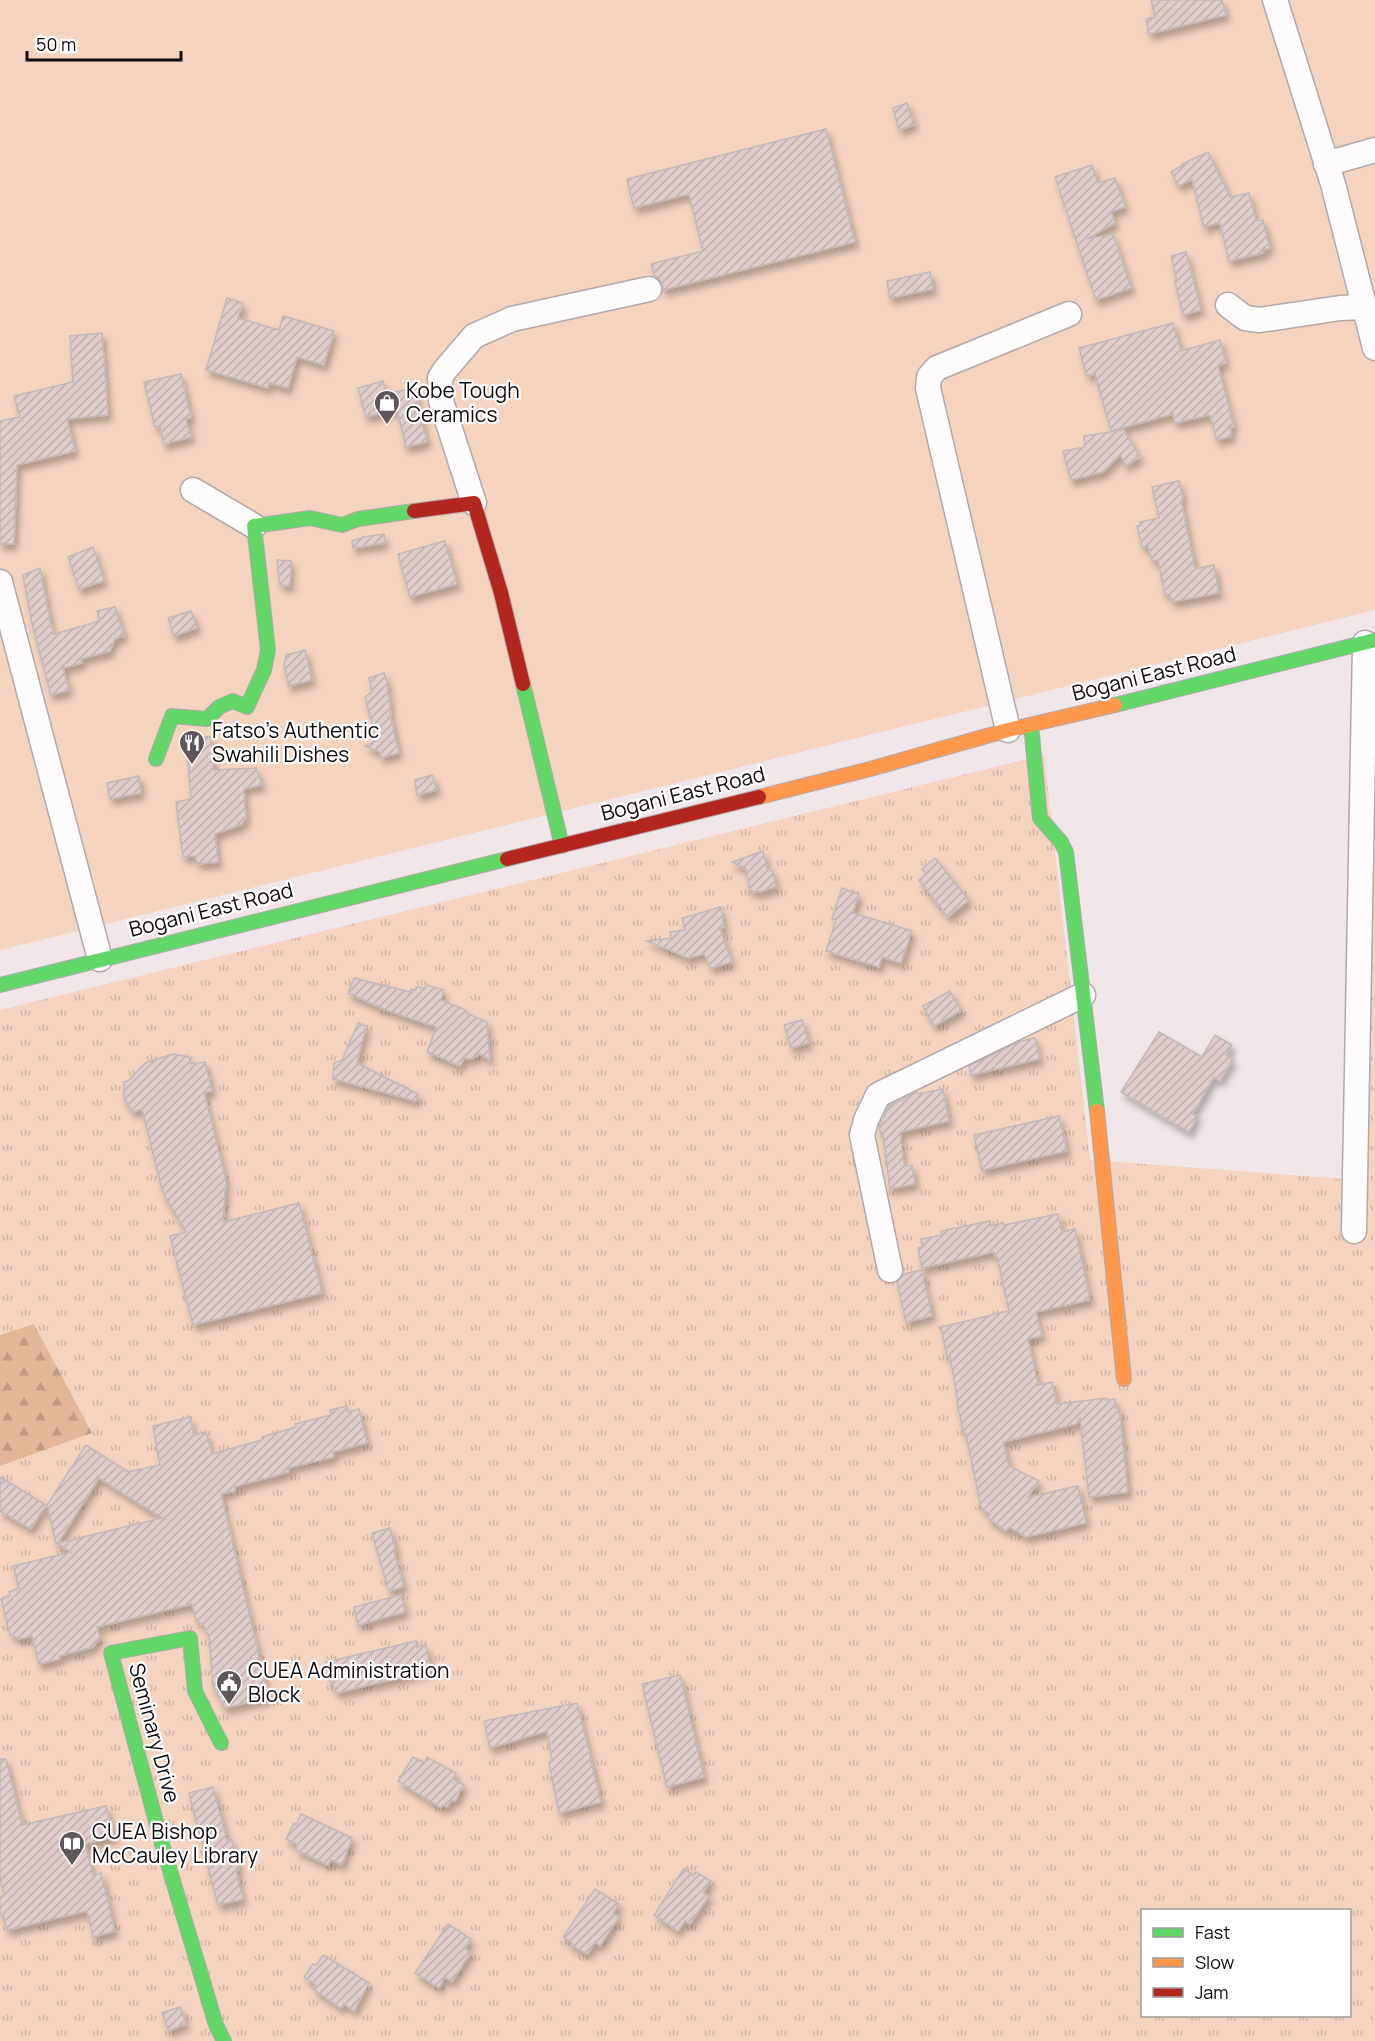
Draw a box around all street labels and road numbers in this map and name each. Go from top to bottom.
street label: Bogani East Road [1069,639,1239,707]
street label: Bogani East Road [598,759,768,827]
street label: Bogani East Road [126,875,296,943]
street label: Seminary Drive [123,1660,187,1806]

